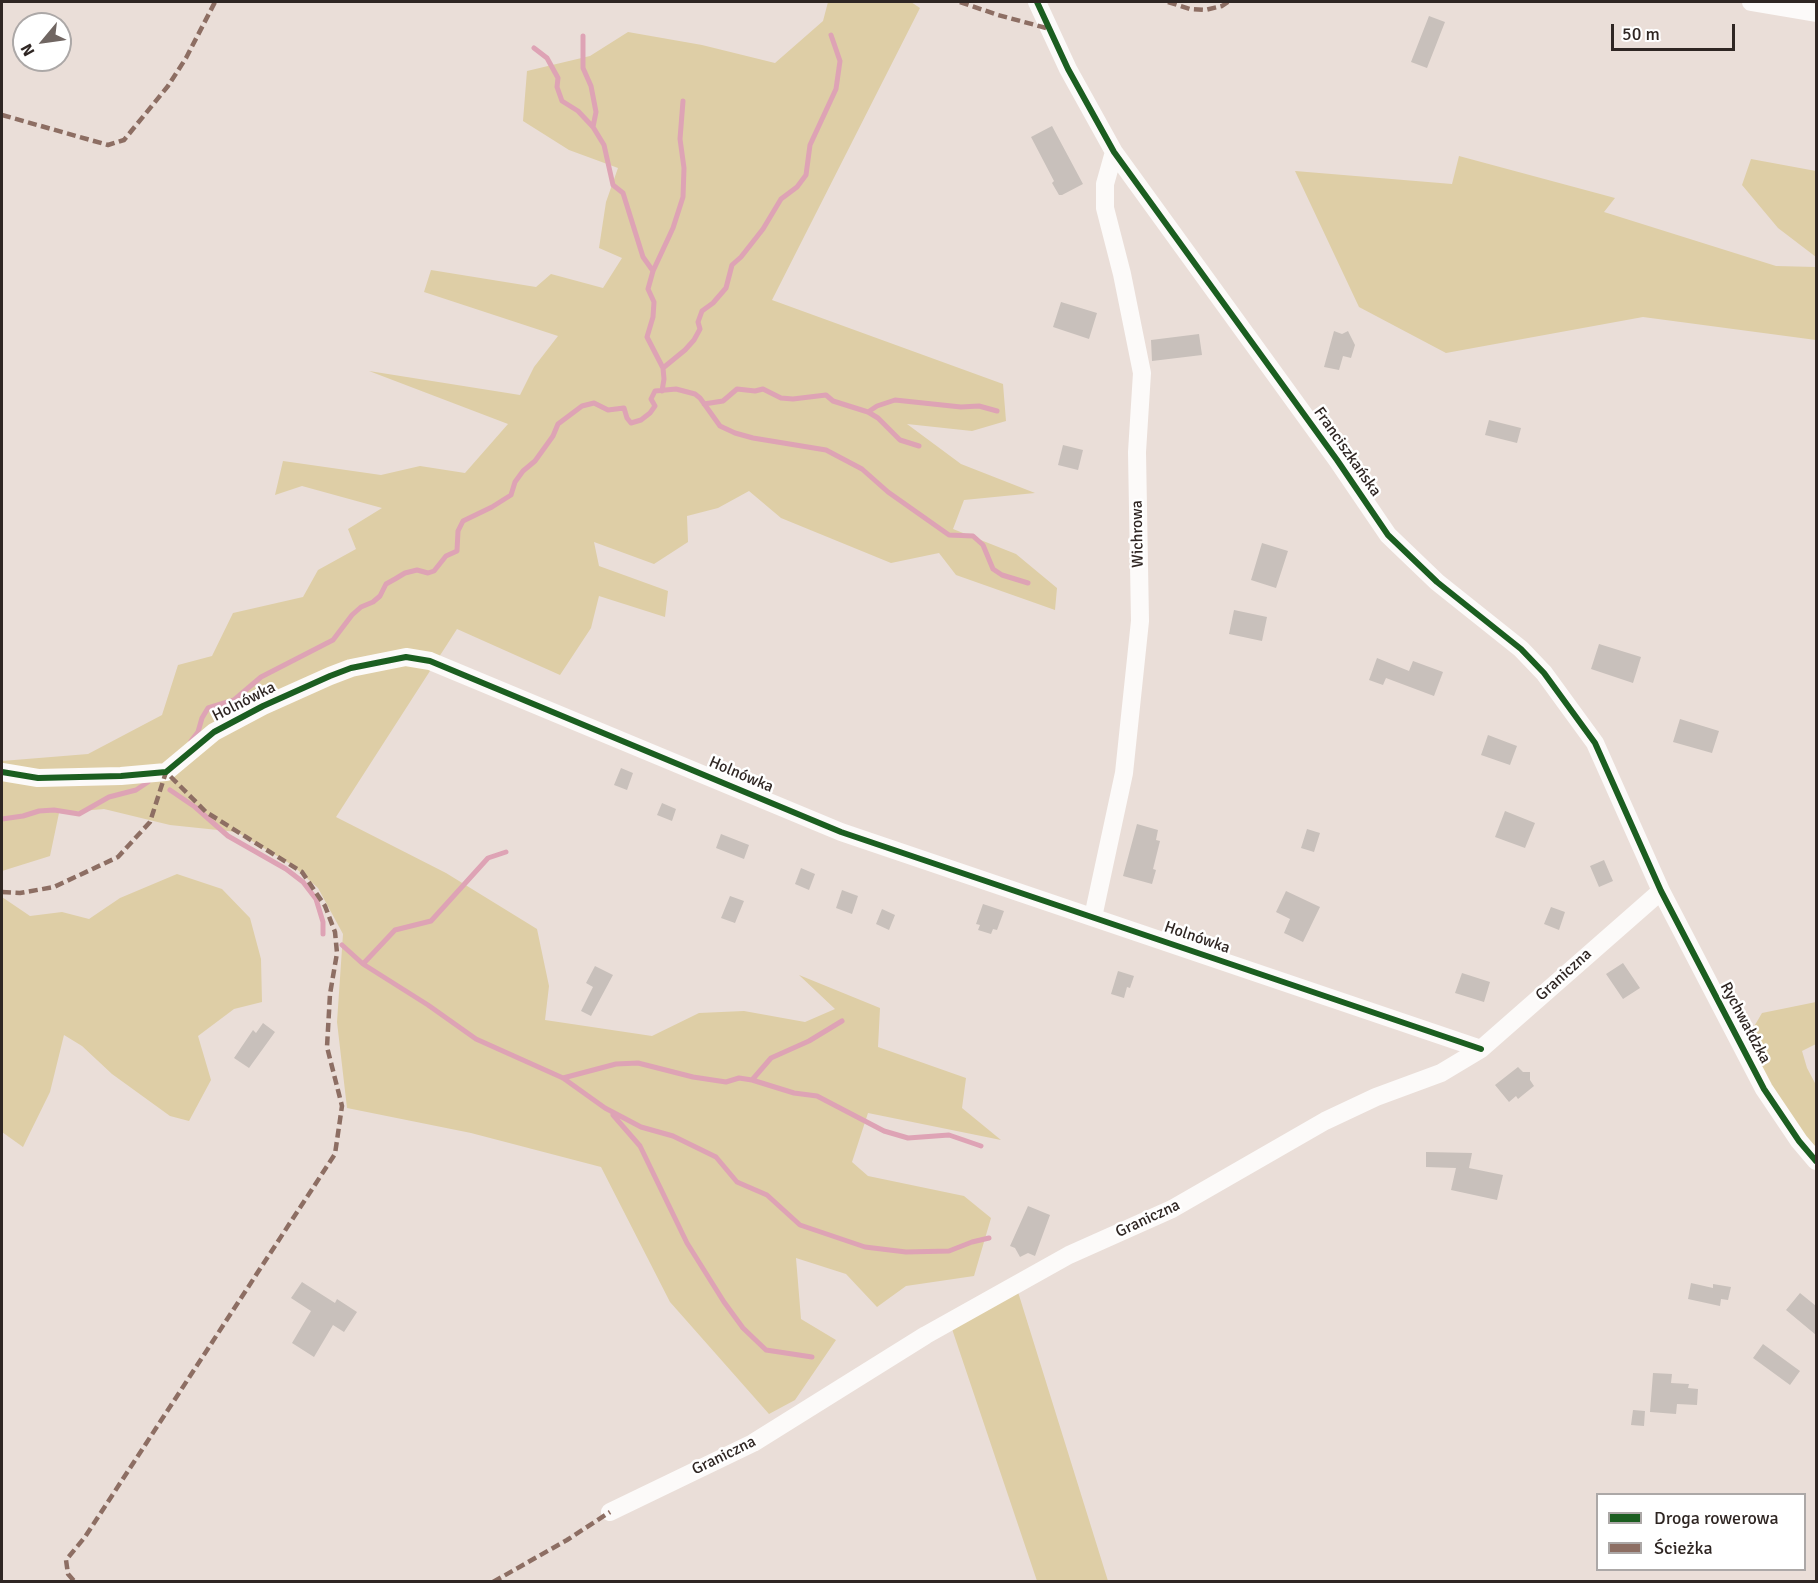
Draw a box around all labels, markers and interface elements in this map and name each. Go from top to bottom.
north arrow [12,12,72,72]
scale bar [1614,12,1738,50]
text: 50 m [1622,23,1660,45]
text: N [17,40,39,59]
street label: Franciszkańska [1309,404,1385,500]
street label: Wichrowa [1128,500,1148,568]
street label: Holnówka [209,678,279,726]
street label: Holnówka [706,753,776,797]
street label: Holnówka [1162,918,1232,958]
street label: Graniczna [1532,945,1596,1005]
street label: Rychwałdzka [1716,979,1774,1067]
street label: Graniczna [1113,1196,1183,1242]
street label: Graniczna [689,1432,759,1480]
legend [1596,1493,1806,1571]
text: Droga rowerowa [1654,1507,1779,1529]
text: Ścieżka [1654,1537,1713,1559]

